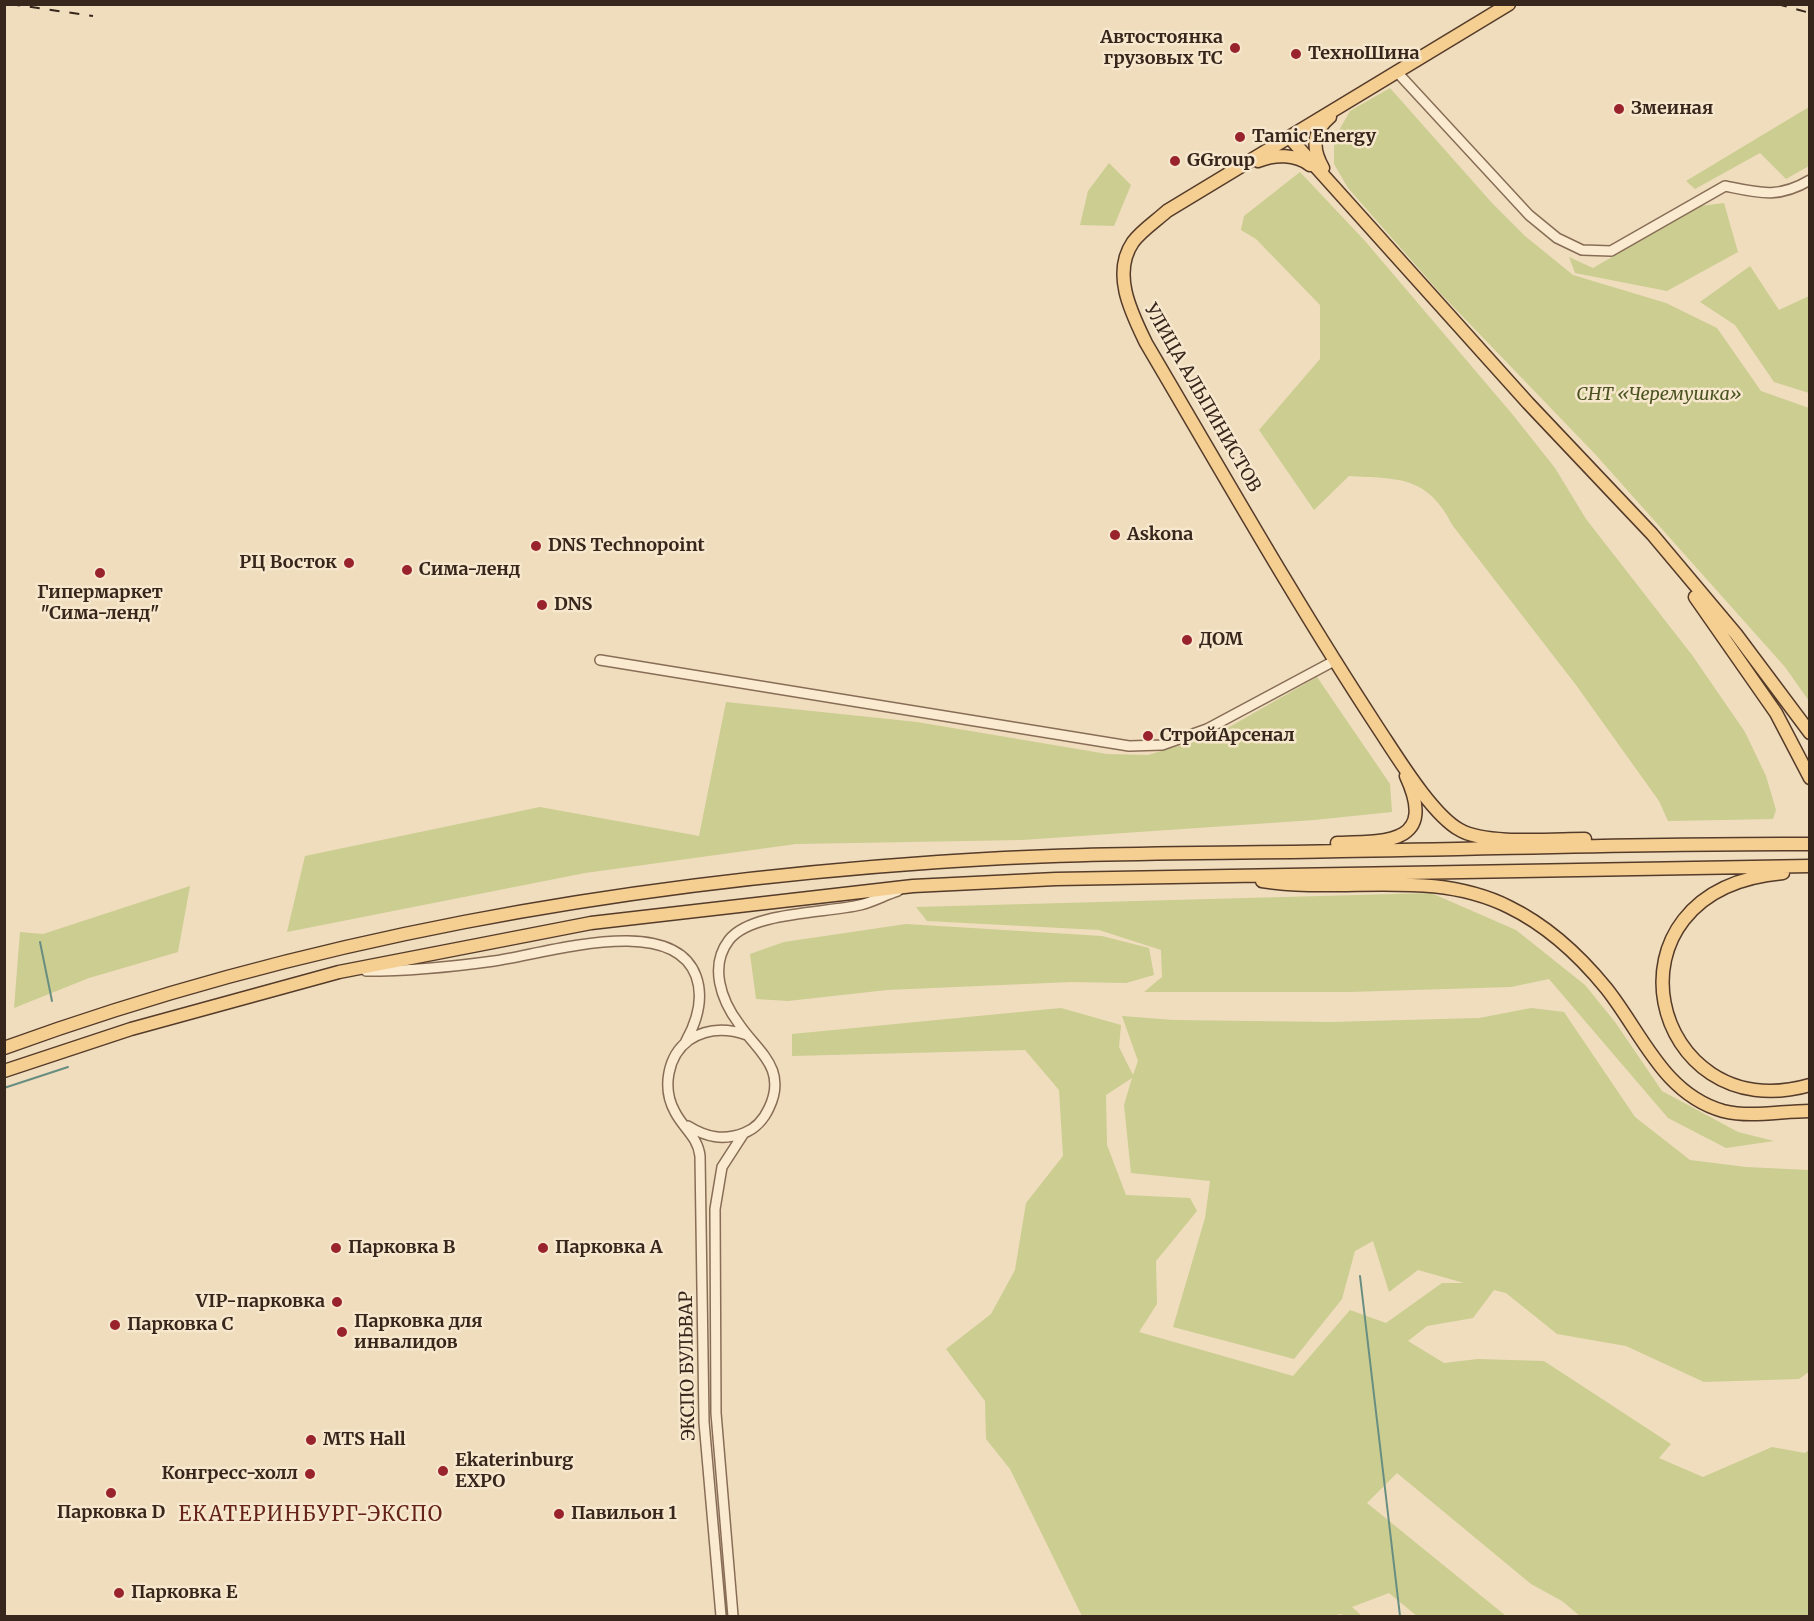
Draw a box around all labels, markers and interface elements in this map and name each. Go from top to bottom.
place label: Автостоянка грузовых ТС [1100,27,1223,70]
marker: Автостоянка грузовых ТС [1228,41,1242,55]
place label: ТехноШина [1308,43,1420,65]
marker: ТехноШина [1289,47,1303,61]
place label: Змеиная [1631,98,1713,120]
marker: Змеиная [1612,102,1626,116]
place label: Tamic Energy [1252,126,1376,148]
marker: Tamic Energy [1233,130,1247,144]
place label: GGroup [1187,150,1255,172]
marker: GGroup [1168,154,1182,168]
street label: УЛИЦА АЛЬПИНИСТОВ [1139,300,1265,496]
park label: СНТ «Черемушка» [1576,384,1742,406]
place label: Askona [1127,524,1193,546]
marker: Askona [1108,528,1122,542]
place label: DNS Technopoint [548,535,705,557]
marker: DNS Technopoint [529,539,543,553]
place label: РЦ Восток [239,552,337,574]
marker: РЦ Восток [342,556,356,570]
place label: Сима-ленд [419,559,520,581]
marker: Сима-ленд [400,563,414,577]
marker: Гипермаркет "Сима-ленд" [93,566,107,580]
place label: Гипермаркет "Сима-ленд" [37,582,163,624]
place label: DNS [554,594,592,616]
marker: DNS [535,598,549,612]
place label: ДОМ [1199,629,1243,651]
marker: ДОМ [1180,633,1194,647]
place label: СтройАрсенал [1160,725,1295,747]
marker: СтройАрсенал [1141,729,1155,743]
place label: Парковка B [348,1237,455,1259]
place label: Парковка A [555,1237,662,1259]
marker: Парковка B [329,1241,343,1255]
marker: Парковка A [536,1241,550,1255]
place label: VIP-парковка [196,1291,325,1313]
street label: ЭКСПО БУЛЬВАР [676,1291,700,1441]
marker: VIP-парковка [330,1295,344,1309]
place label: Парковка для инвалидов [354,1311,483,1354]
place label: Парковка C [127,1314,234,1336]
marker: Парковка C [108,1318,122,1332]
marker: Парковка для инвалидов [335,1325,349,1339]
place label: MTS Hall [323,1429,406,1451]
marker: MTS Hall [304,1433,318,1447]
place label: Ekaterinburg EXPO [455,1450,573,1492]
place label: Конгресс-холл [162,1463,298,1485]
marker: Ekaterinburg EXPO [436,1464,450,1478]
marker: Конгресс-холл [303,1467,317,1481]
marker: Парковка D [104,1486,118,1500]
place label: Парковка D [57,1502,165,1524]
district label: ЕКАТЕРИНБУРГ-ЭКСПО [178,1503,444,1527]
place label: Павильон 1 [571,1503,677,1525]
marker: Павильон 1 [552,1507,566,1521]
place label: Парковка E [131,1582,238,1604]
marker: Парковка E [112,1586,126,1600]

